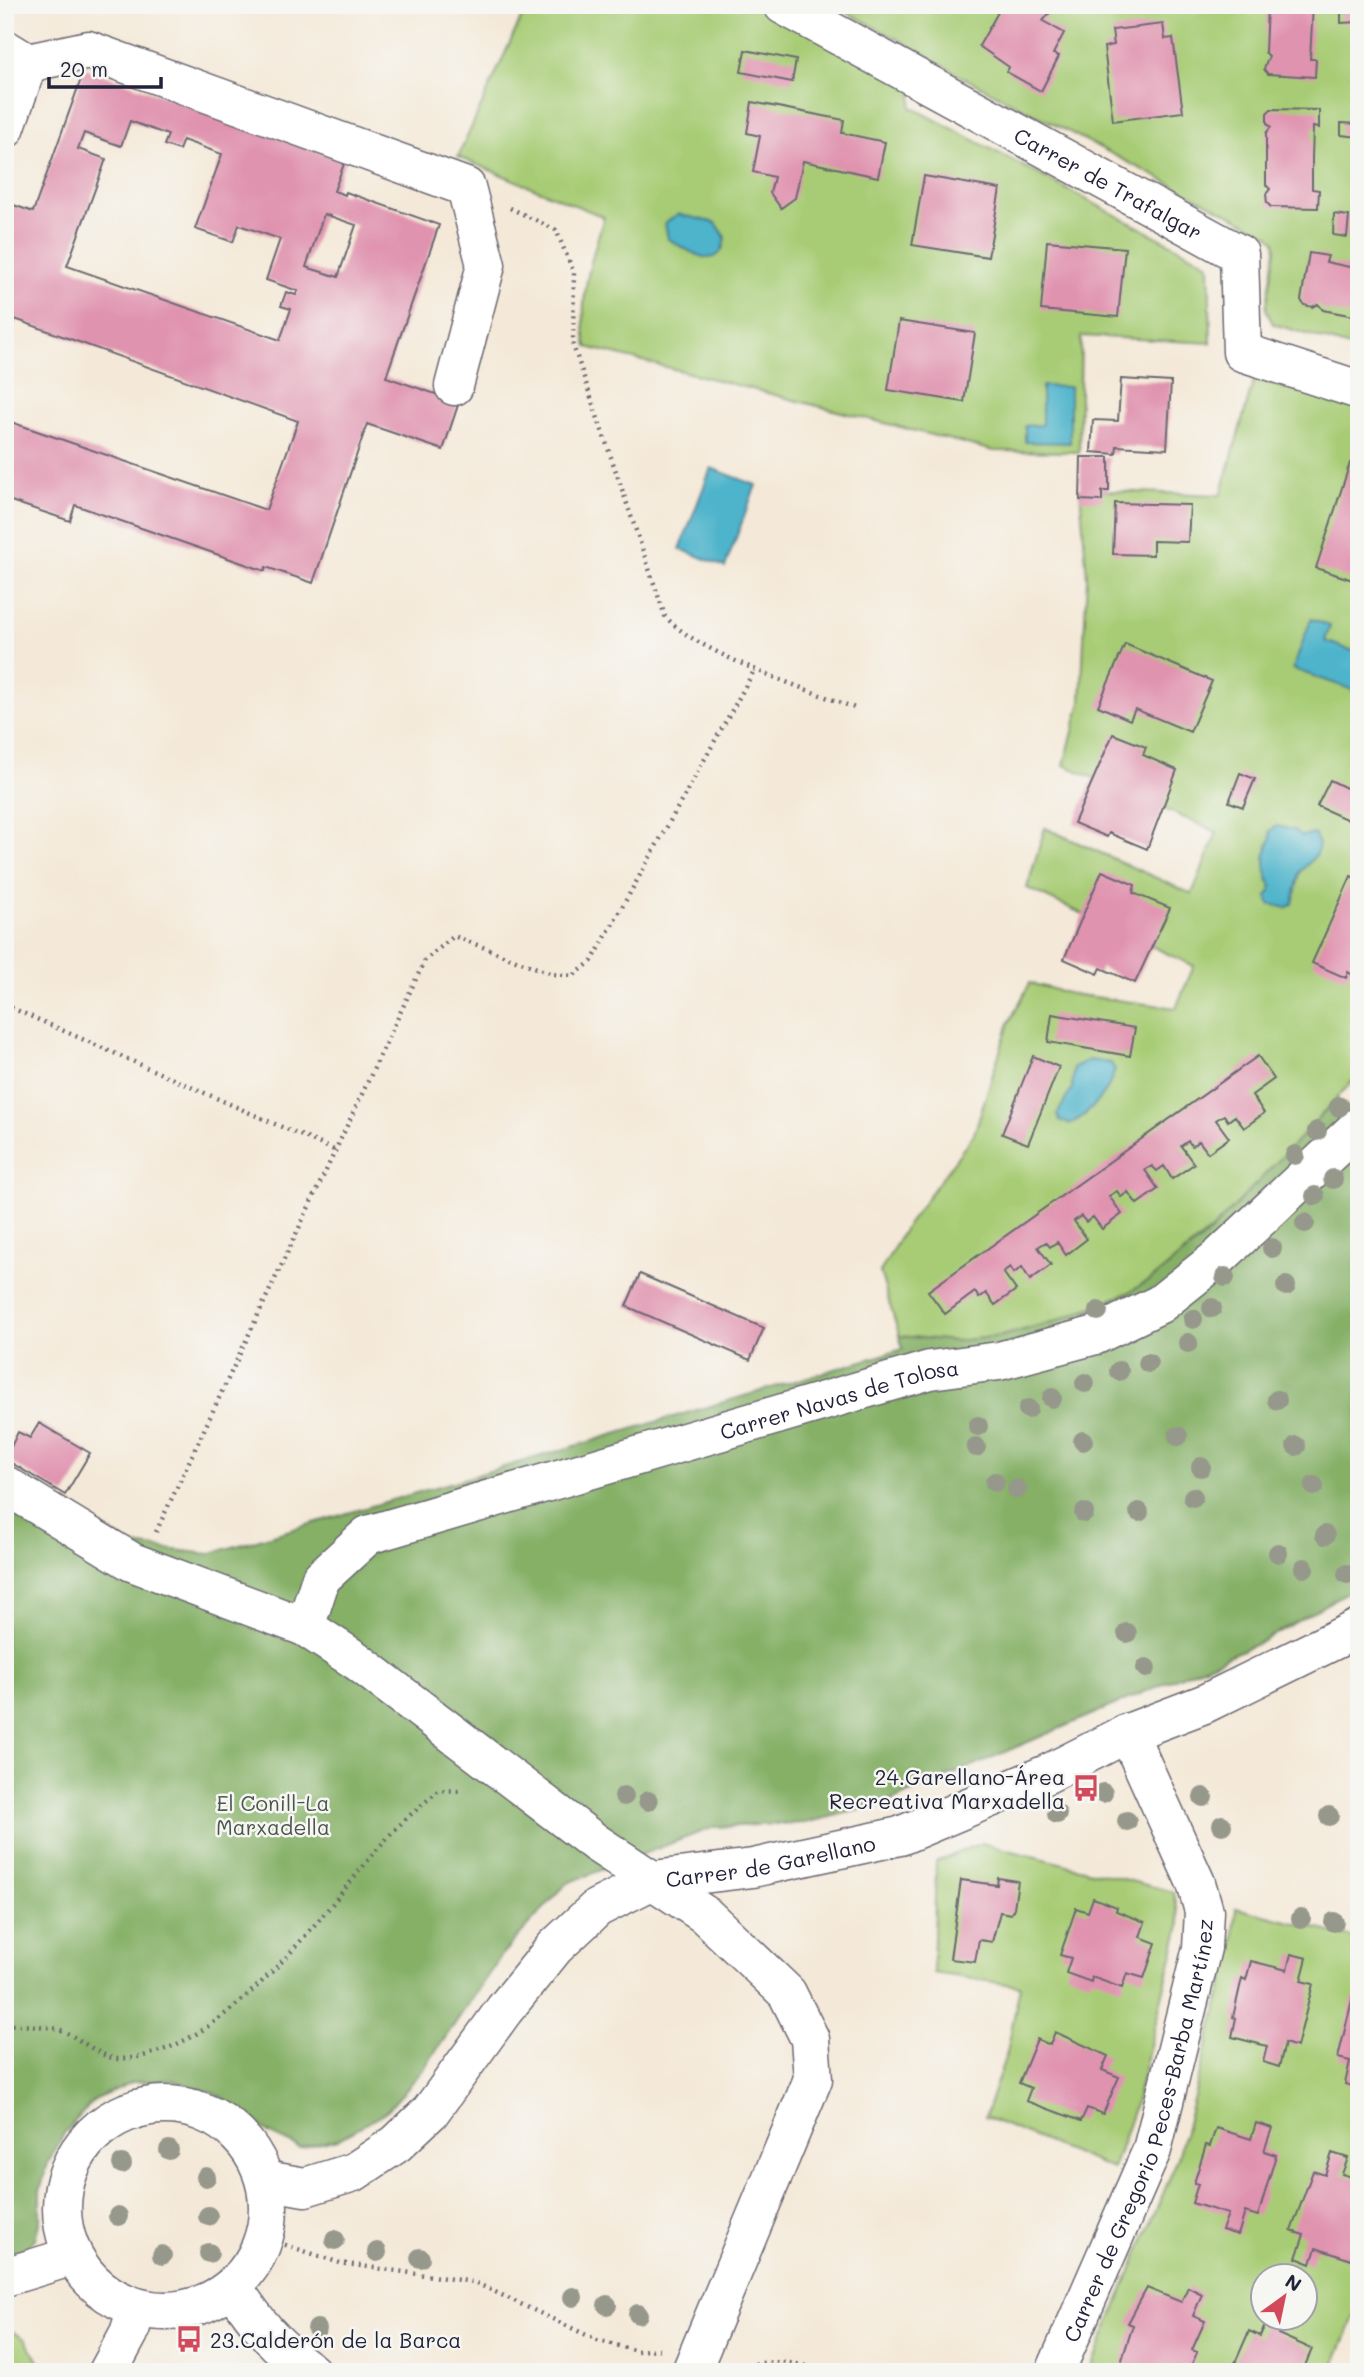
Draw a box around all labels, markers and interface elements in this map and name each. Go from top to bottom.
scale bar [49,46,161,90]
text: 20 m [60,55,108,82]
street label: Carrer de Trafalgar [1010,121,1207,245]
street label: Carrer Navas de Tolosa [716,1353,960,1445]
place label: 24.Garellano-Área Recreativa Marxadella [829,1763,1065,1814]
bus stop icon: 24.Garellano-Área Recreativa Marxadella [1071,1773,1101,1803]
park label: El Conill-La Marxadella [216,1789,330,1840]
street label: Carrer de Garellano [664,1828,878,1892]
street label: Carrer de Gregorio Peces-Barba Martínez [1056,1918,1217,2346]
north arrow [1248,2262,1318,2332]
text: N [1281,2268,1306,2297]
bus stop icon: 23.Calderón de la Barca [174,2324,204,2354]
place label: 23.Calderón de la Barca [210,2326,461,2353]

